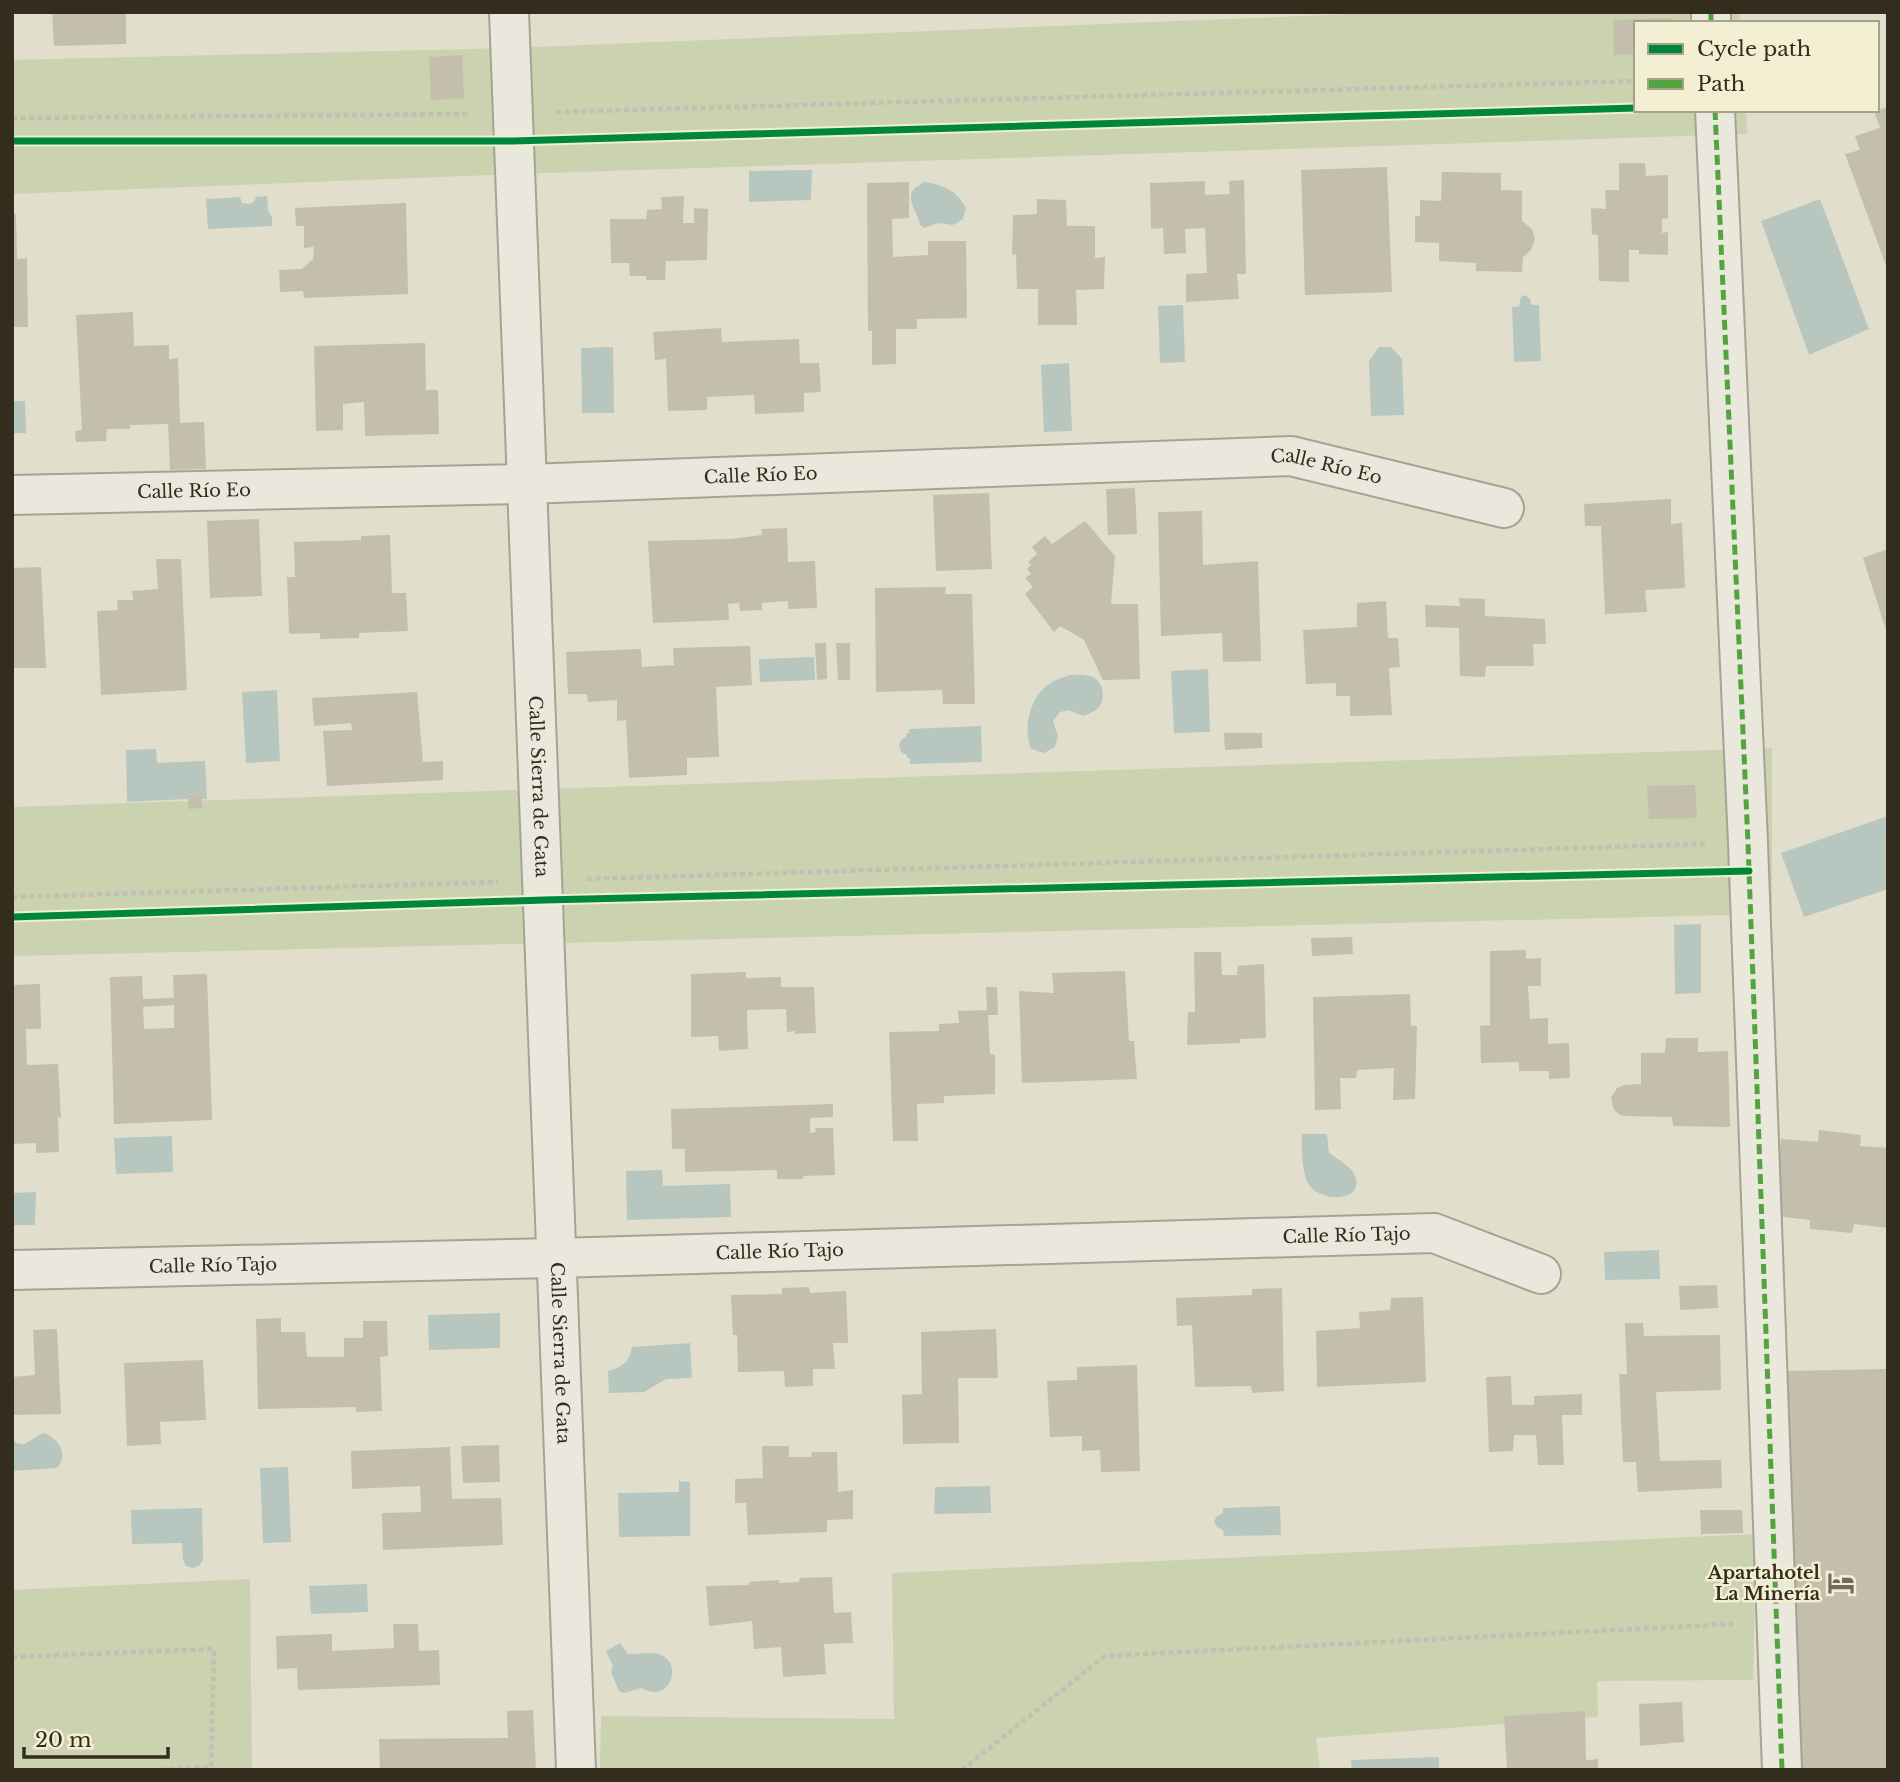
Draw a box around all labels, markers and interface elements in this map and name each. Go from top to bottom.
legend [1634,21,1879,112]
text: Cycle path [1697,36,1811,62]
text: Path [1697,71,1745,97]
street label: Calle Río Eo [1270,445,1384,489]
street label: Calle Río Eo [703,462,818,489]
street label: Calle Río Eo [137,479,251,503]
street label: Calle Sierra de Gata [524,695,553,878]
street label: Calle Río Tajo [1282,1223,1411,1248]
street label: Calle Río Tajo [715,1239,844,1264]
street label: Calle Río Tajo [149,1253,277,1278]
street label: Calle Sierra de Gata [546,1262,575,1444]
place label: Apartahotel La Minería [1707,1562,1821,1605]
hotel icon: Apartahotel La Minería [1826,1568,1856,1598]
scale bar [24,1716,168,1760]
text: 20 m [35,1727,92,1753]

